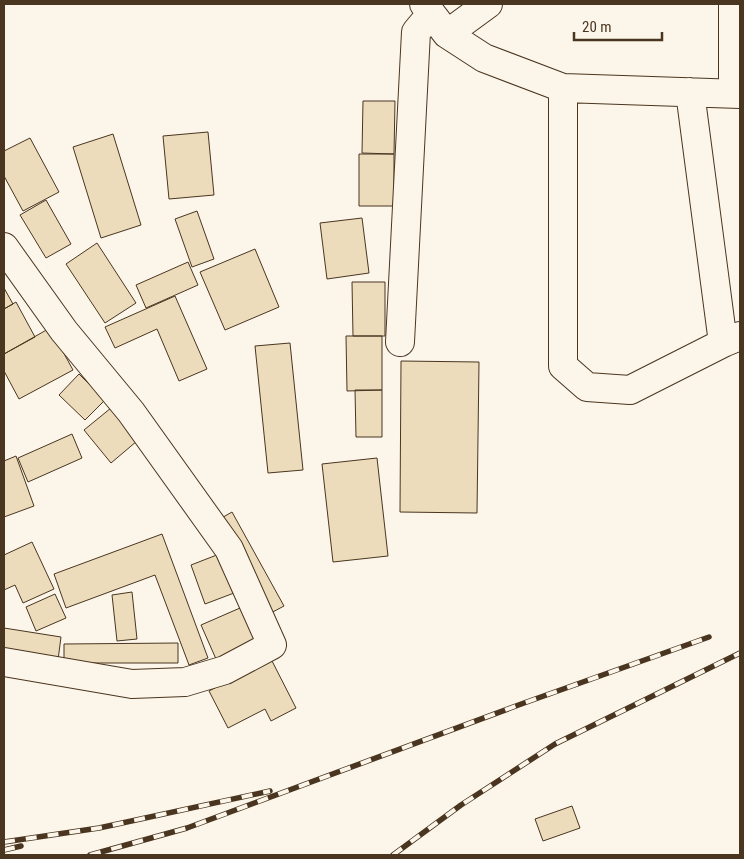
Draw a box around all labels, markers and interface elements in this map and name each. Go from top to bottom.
scale bar [574,10,662,42]
text: 20 m [582,18,612,36]

